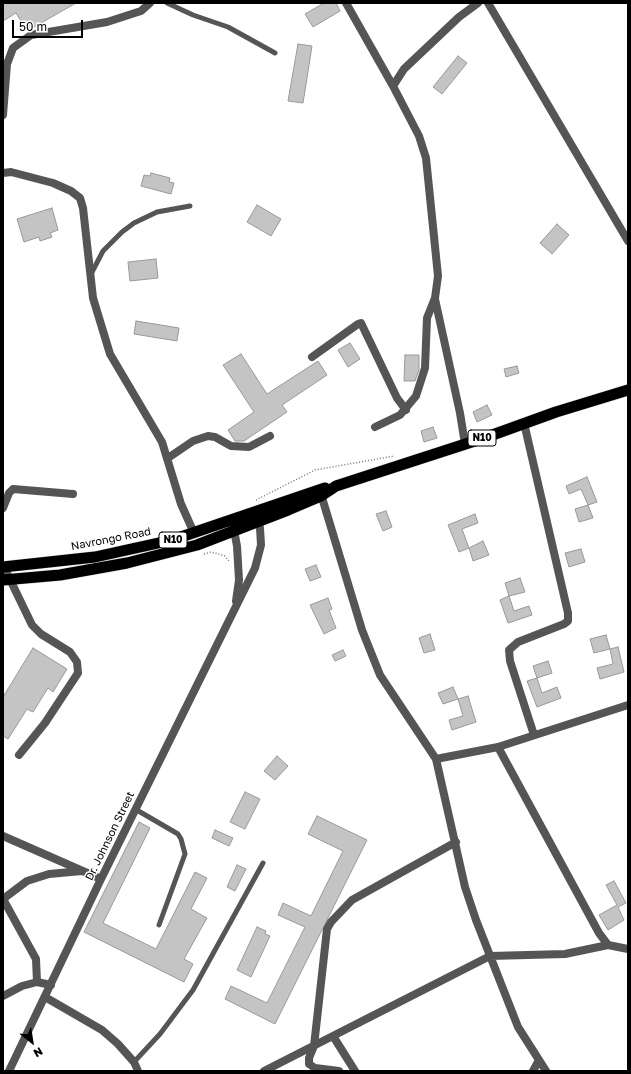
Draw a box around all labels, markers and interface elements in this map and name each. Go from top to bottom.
scale bar [14,12,85,38]
text: 50 m [19,19,47,34]
road number: N10 [468,430,496,446]
street label: Navrongo Road [70,525,152,553]
road number: N10 [159,532,187,548]
street label: Dr. Johnson Street [83,789,137,883]
north arrow [12,1022,52,1062]
text: N [31,1045,45,1061]

